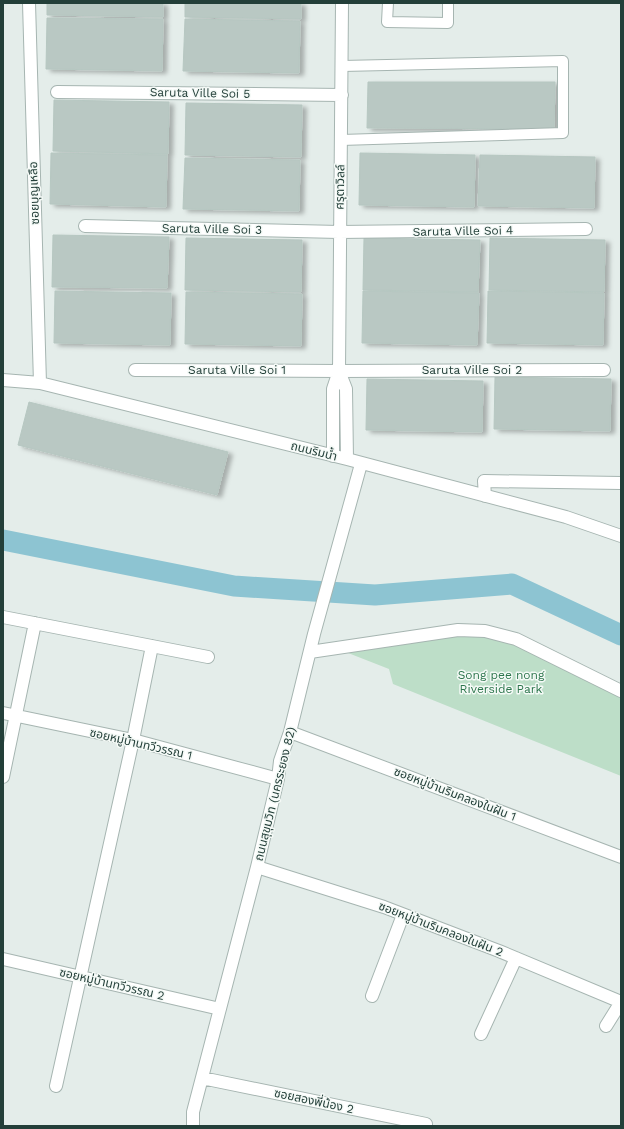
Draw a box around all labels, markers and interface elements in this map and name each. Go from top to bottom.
street label: Saruta Ville Soi 5 [150,85,250,101]
street label: ซอยบุญเหลือ [26,161,42,225]
street label: ศรุตาวิลล์ [333,164,347,210]
street label: Saruta Ville Soi 3 [162,221,262,237]
street label: Saruta Ville Soi 4 [413,223,513,239]
street label: Saruta Ville Soi 1 [188,363,286,377]
street label: Saruta Ville Soi 2 [422,363,522,377]
street label: ถนนริมน้ำ [289,437,339,464]
park label: Song pee nong Riverside Park [458,668,545,696]
street label: ซอยหมู่บ้านทวีวรรณ 1 [88,725,194,763]
street label: ถนนสุขุมวิท (นครระยอง 82) [252,726,298,862]
street label: ซอยหมู่บ้านริมคลองในฝัน 1 [392,764,518,824]
street label: ซอยหมู่บ้านริมคลองในฝัน 2 [377,899,505,959]
street label: ซอยหมู่บ้านทวีวรรณ 2 [58,965,166,1003]
street label: ซอยสองพี่น้อง 2 [273,1084,355,1116]

